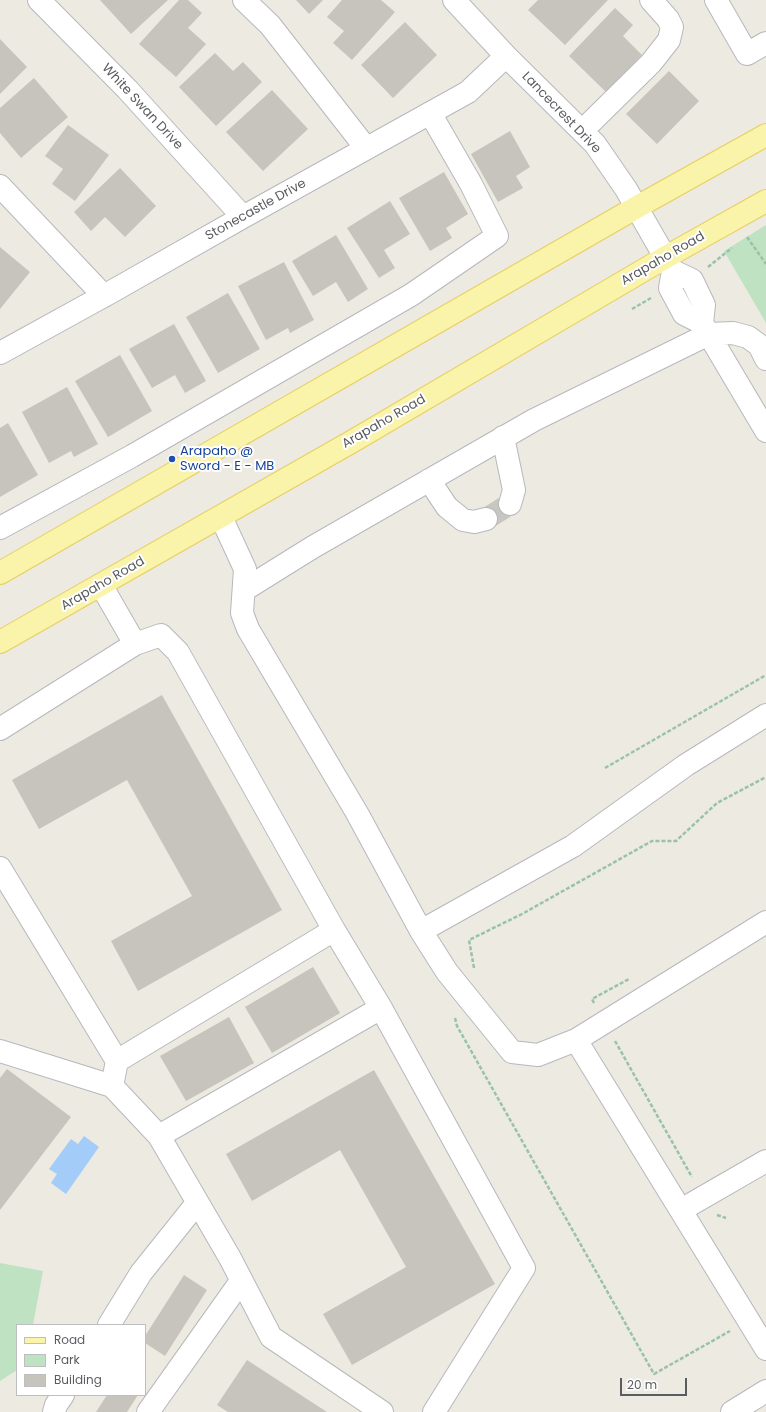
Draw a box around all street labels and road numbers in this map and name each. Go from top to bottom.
street label: White Swan Drive [98,61,186,153]
street label: Lancecrest Drive [518,69,604,157]
street label: Stonecastle Drive [203,176,309,244]
street label: Arapaho Road [618,229,708,289]
street label: Arapaho Road [339,392,429,452]
street label: Arapaho Road [58,554,148,614]

